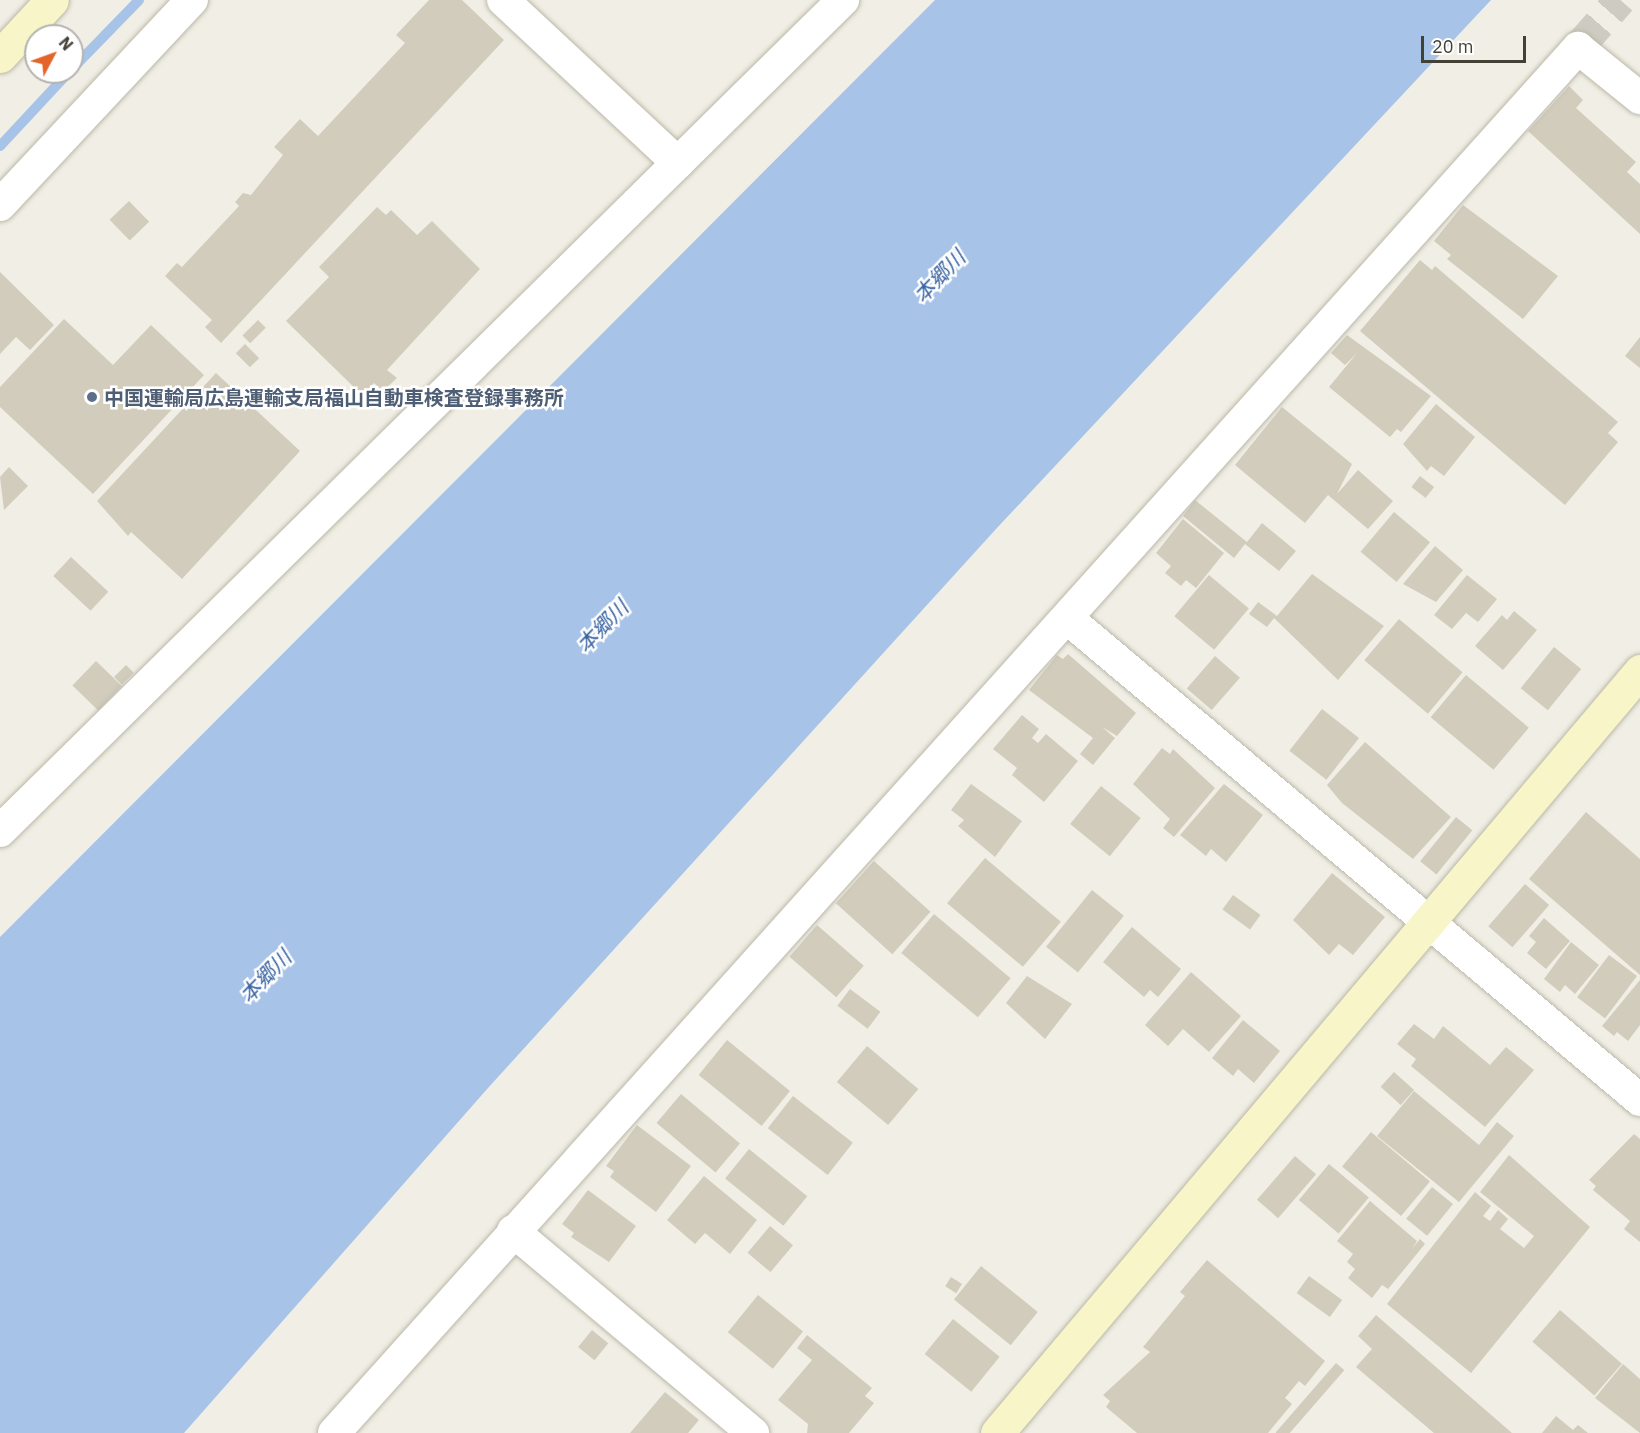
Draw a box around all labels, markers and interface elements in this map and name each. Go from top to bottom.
north arrow [24,24,84,84]
scale bar [1424,24,1529,62]
text: N [55,33,77,54]
text: 20 m [1432,35,1474,58]
water label: 本郷川 [908,245,970,307]
place label: 中国運輸局広島運輸支局福山自動車検査登録事務所 [104,385,564,409]
marker: 中国運輸局広島運輸支局福山自動車検査登録事務所 [85,390,99,404]
water label: 本郷川 [571,595,633,657]
water label: 本郷川 [234,945,296,1007]

